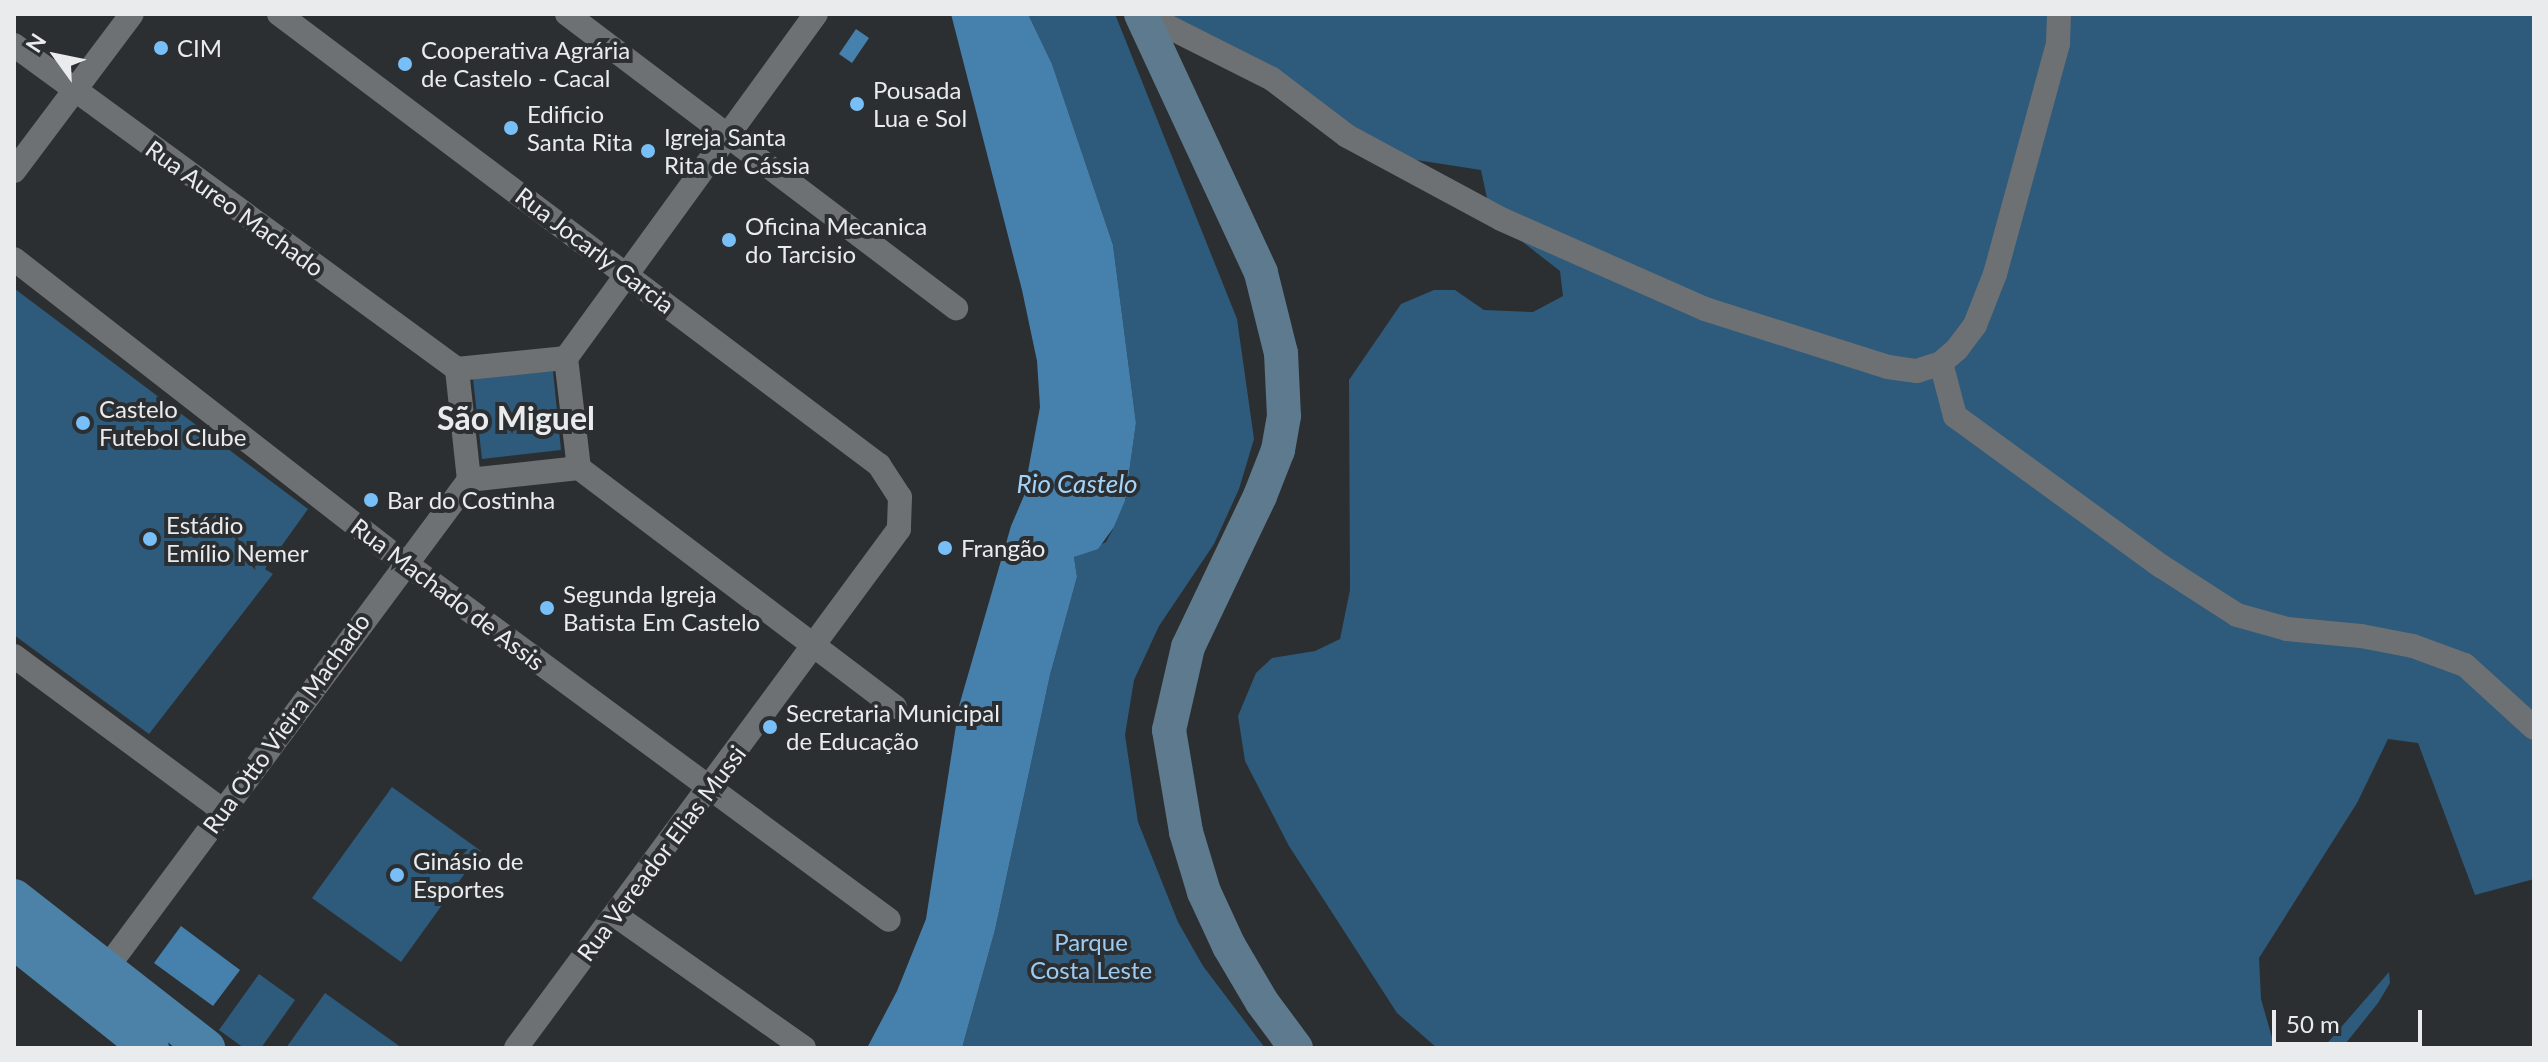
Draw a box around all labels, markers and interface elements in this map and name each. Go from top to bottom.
north arrow [16,16,96,96]
text: N [20,28,51,57]
place label: CIM [177,34,222,62]
place label: Cooperativa Agrária de Castelo - Cacal [421,36,631,92]
marker: CIM [152,39,170,57]
marker: Cooperativa Agrária de Castelo - Cacal [396,55,414,73]
place label: Pousada Lua e Sol [873,76,967,132]
marker: Pousada Lua e Sol [848,95,866,113]
place label: Edificio Santa Rita [527,100,633,156]
marker: Edificio Santa Rita [502,119,520,137]
place label: Igreja Santa Rita de Cássia [664,123,810,179]
street label: Rua Aureo Machado [140,134,330,282]
marker: Igreja Santa Rita de Cássia [639,142,657,160]
street label: Rua Jocarly Garcia [510,181,680,319]
place label: Oficina Mecanica do Tarcisio [745,212,927,268]
marker: Oficina Mecanica do Tarcisio [720,231,738,249]
place label: Castelo Futebol Clube [99,395,246,451]
district label: São Miguel [437,399,595,437]
marker: Castelo Futebol Clube [74,414,92,432]
water label: Rio Castelo [1017,468,1137,500]
place label: Bar do Costinha [387,486,556,514]
marker: Bar do Costinha [362,491,380,509]
place label: Estádio Emílio Nemer [166,511,308,567]
street label: Rua Machado de Assis [345,512,551,676]
marker: Estádio Emílio Nemer [141,530,159,548]
place label: Frangão [961,534,1045,562]
marker: Frangão [936,539,954,557]
place label: Segunda Igreja Batista Em Castelo [563,580,760,636]
marker: Segunda Igreja Batista Em Castelo [538,599,556,617]
street label: Rua Otto Vieira Machado [196,607,376,839]
place label: Secretaria Municipal de Educação [786,699,1000,755]
marker: Secretaria Municipal de Educação [761,718,779,736]
street label: Rua Vereador Elias Mussi [570,739,752,967]
place label: Ginásio de Esportes [413,847,524,903]
marker: Ginásio de Esportes [388,866,406,884]
park label: Parque Costa Leste [1030,928,1152,984]
scale bar [2276,994,2426,1044]
text: 50 m [2286,1009,2340,1038]

